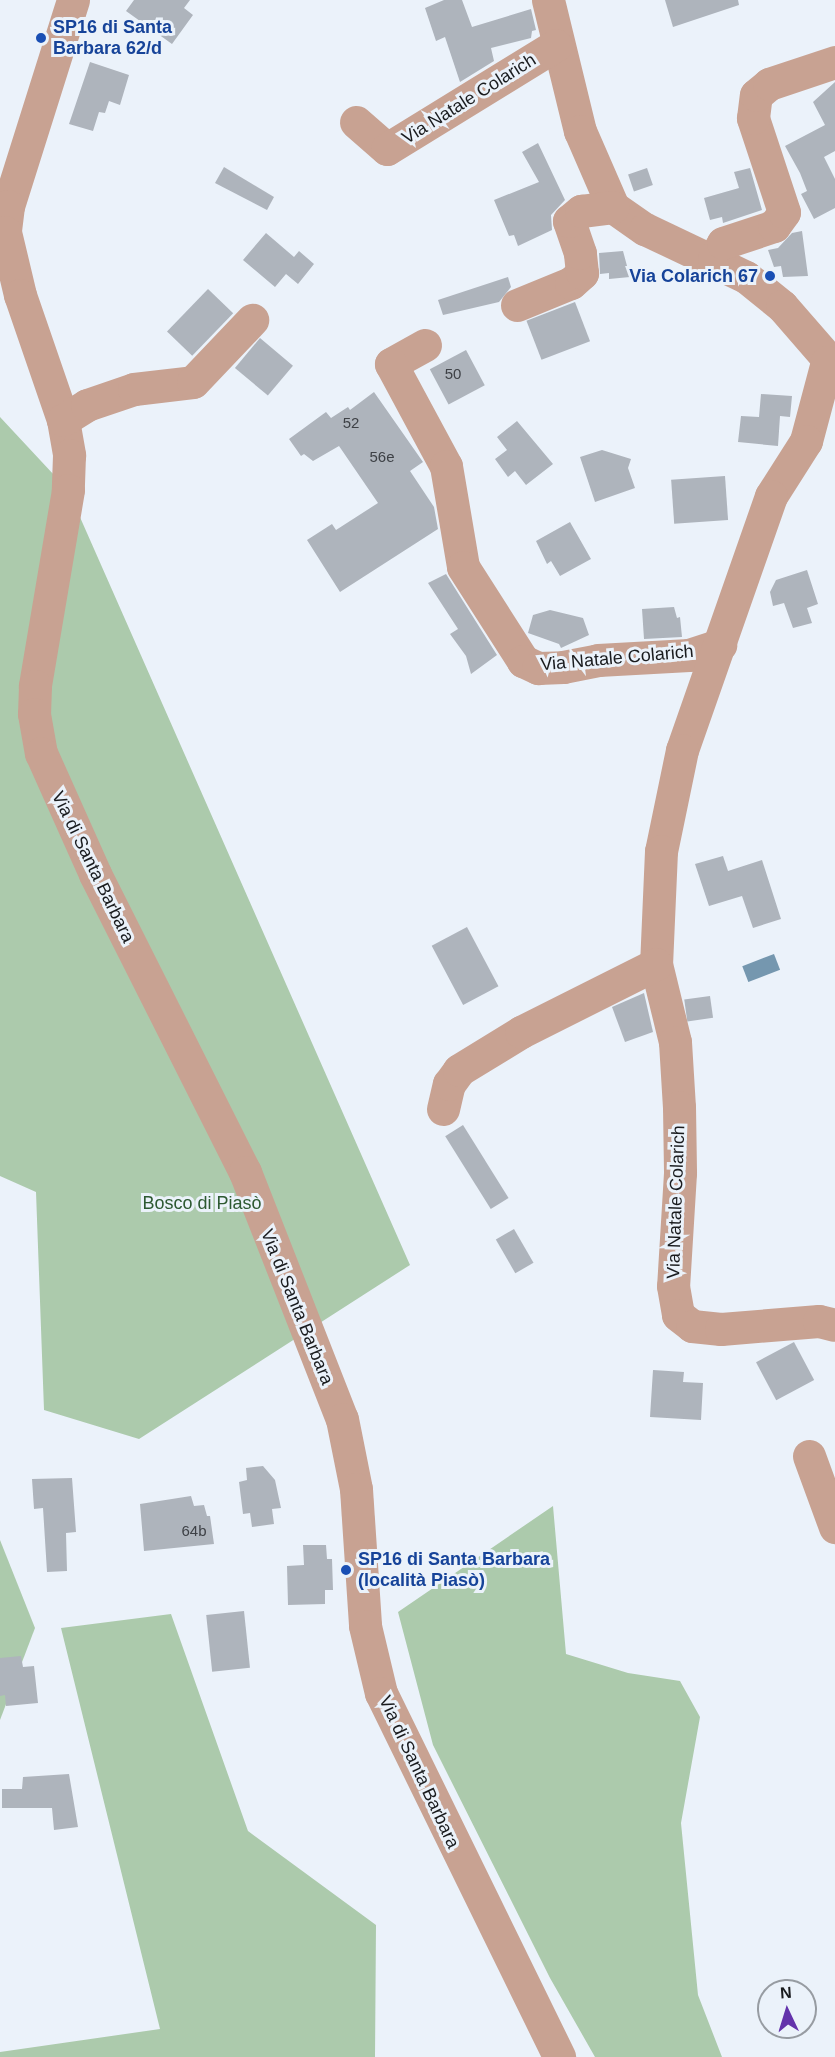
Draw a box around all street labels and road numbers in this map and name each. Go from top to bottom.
street label: Via Natale Colarich [398,49,540,149]
street label: Via Natale Colarich [539,641,695,675]
street label: Via di Santa Barbara [47,788,139,946]
street label: Via Natale Colarich [663,1125,689,1279]
street label: Via di Santa Barbara [256,1226,338,1388]
street label: Via di Santa Barbara [374,1692,464,1852]

